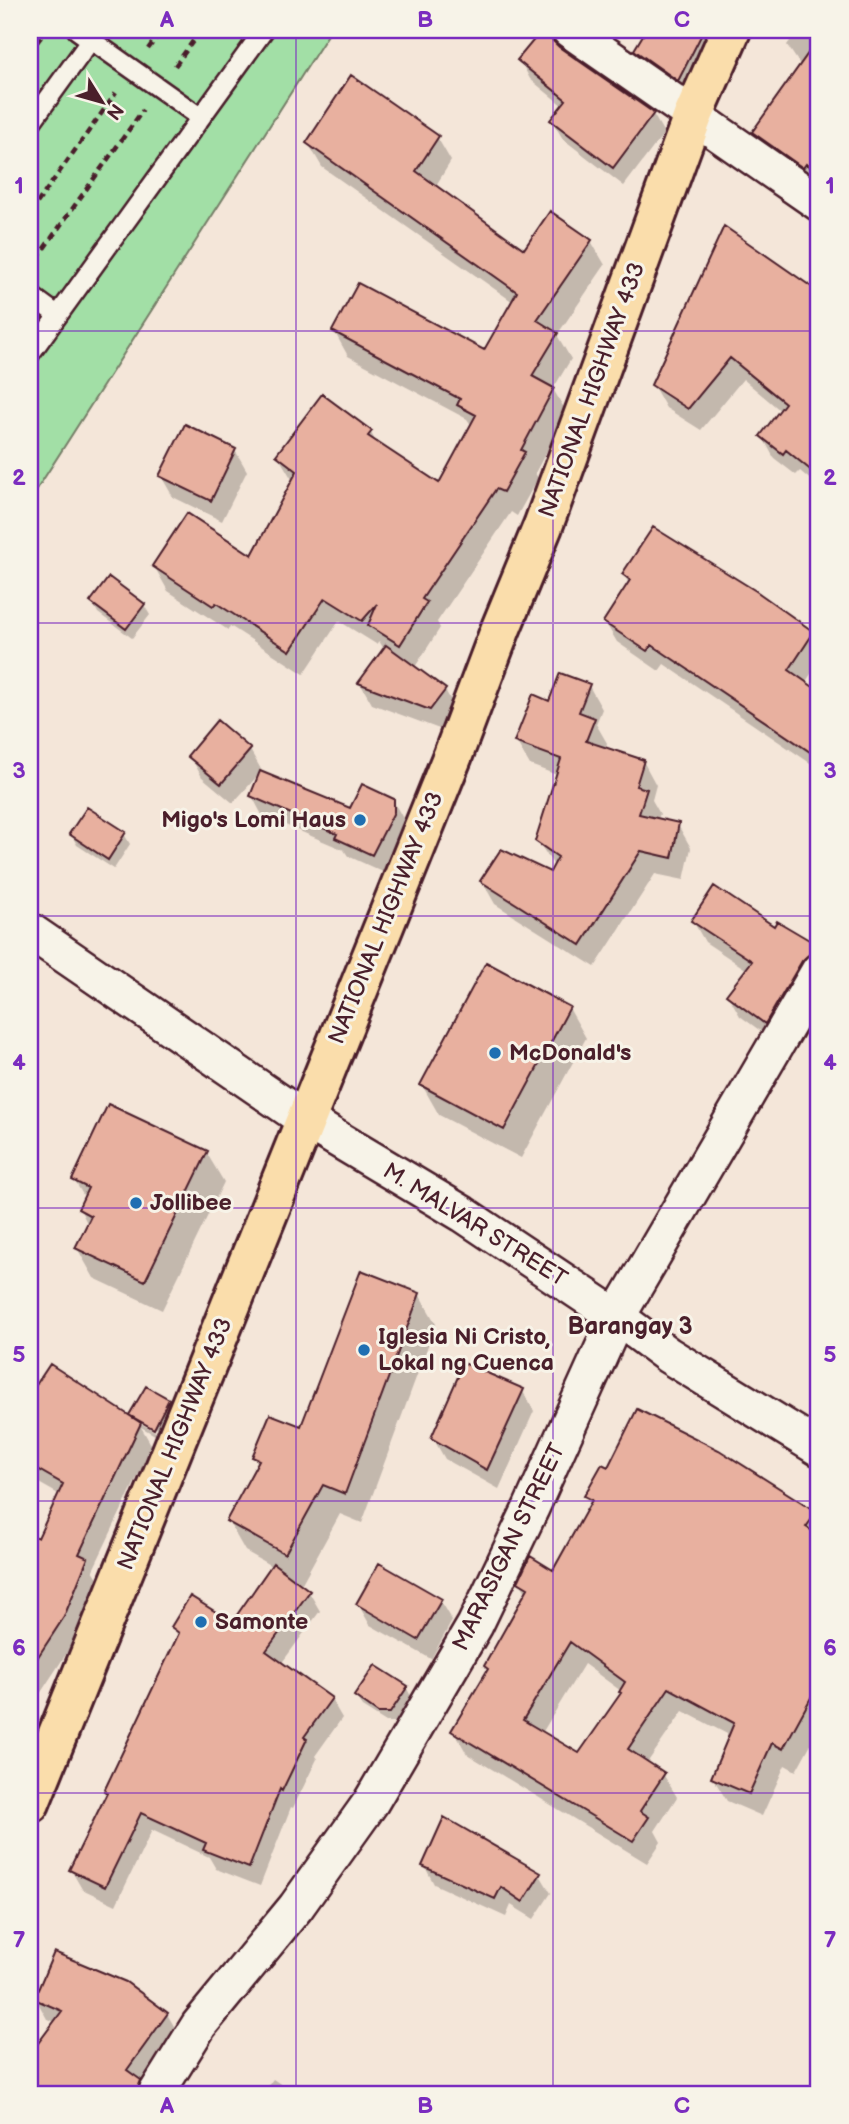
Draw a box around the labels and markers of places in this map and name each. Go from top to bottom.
place label: Migo's Lomi Haus [161,806,346,834]
marker: Migo's Lomi Haus [352,812,368,828]
place label: McDonald's [509,1039,631,1067]
marker: McDonald's [487,1045,503,1061]
place label: Jollibee [150,1189,232,1217]
marker: Jollibee [128,1195,144,1211]
place label: Iglesia Ni Cristo, Lokal ng Cuenca [378,1323,554,1377]
marker: Iglesia Ni Cristo, Lokal ng Cuenca [356,1342,372,1358]
place label: Samonte [215,1608,308,1636]
marker: Samonte [193,1614,209,1630]

